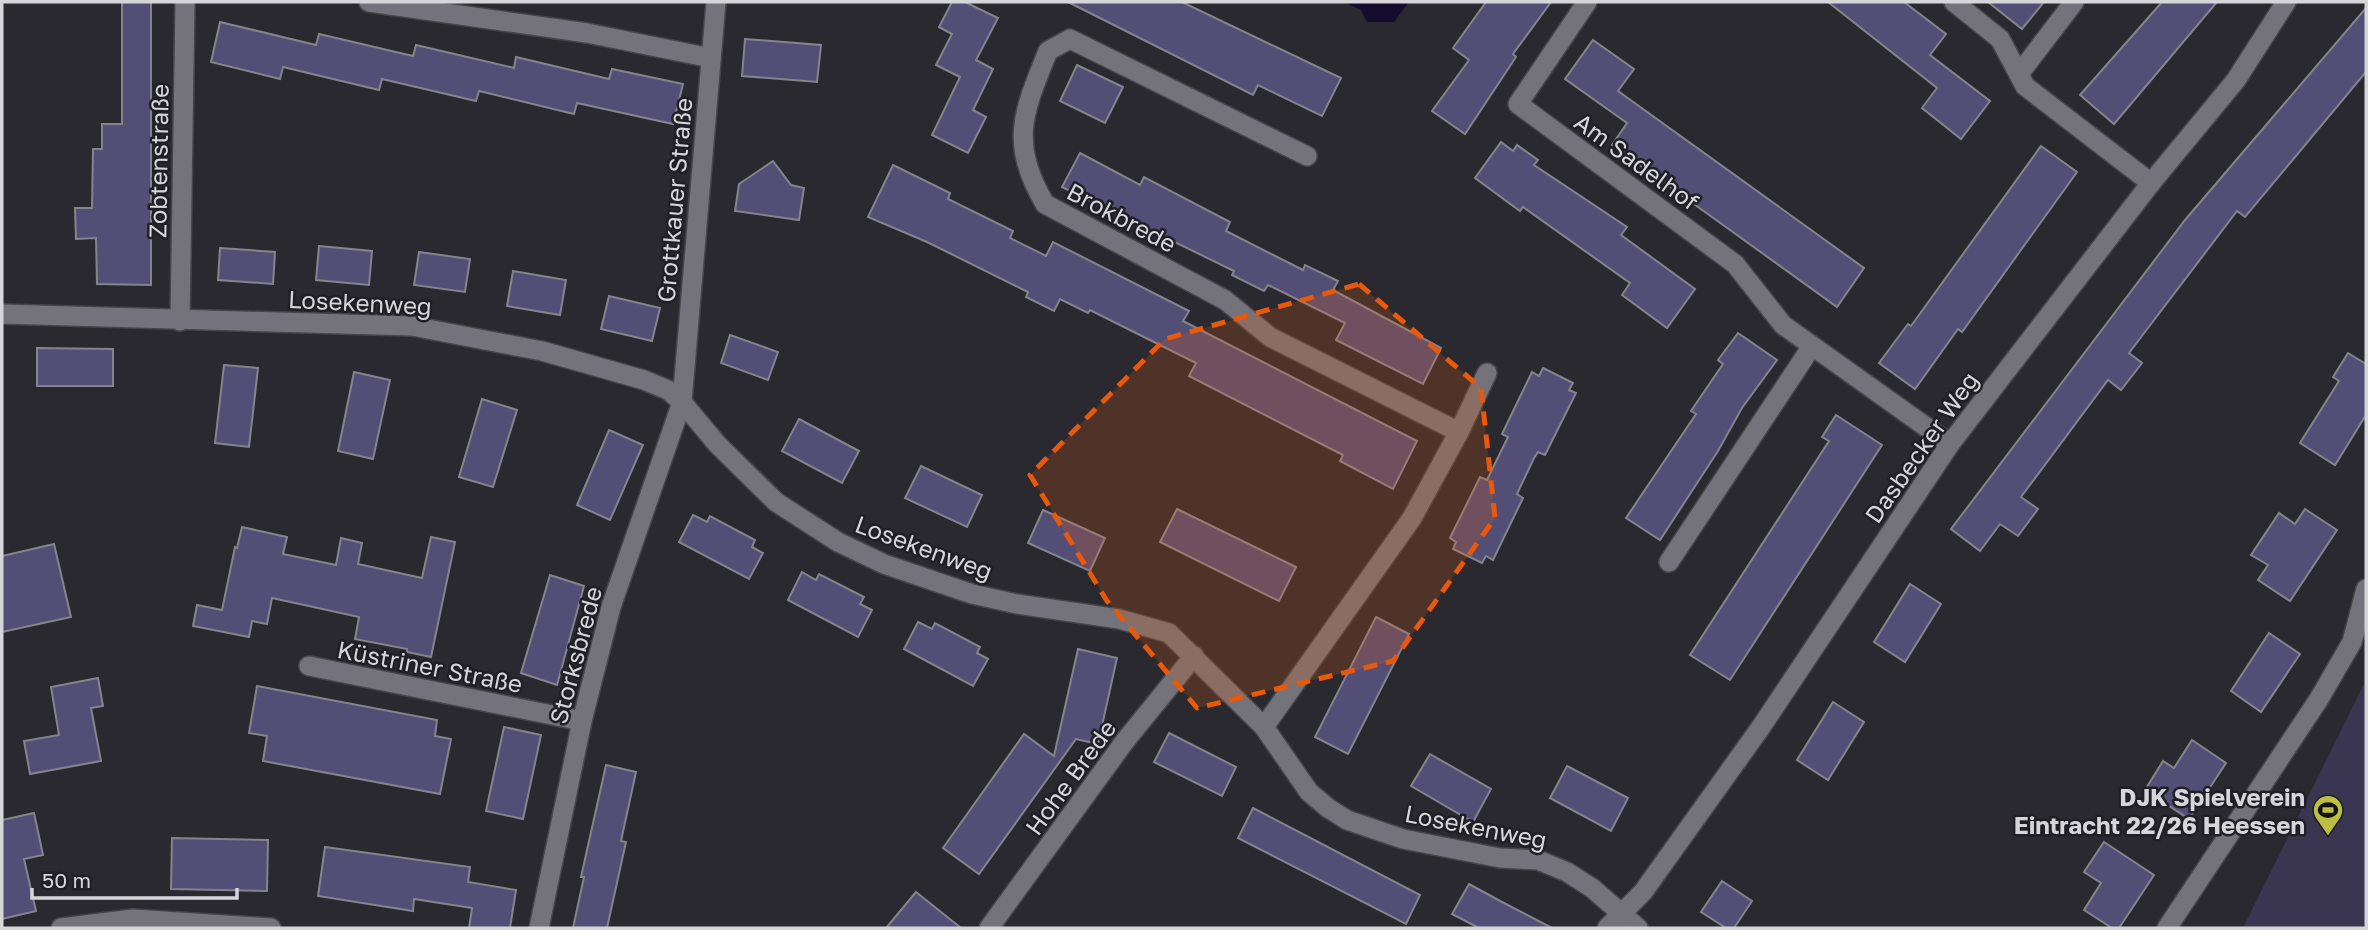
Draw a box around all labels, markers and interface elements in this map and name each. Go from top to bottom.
street label: Zobtenstraße [142,84,174,238]
street label: Grottkauer Straße [651,97,697,303]
street label: Am Sadelhof [1569,106,1705,216]
street label: Brokbrede [1062,176,1182,258]
street label: Losekenweg [287,284,433,320]
street label: Dasbecker Weg [1858,366,1984,528]
street label: Losekenweg [851,509,997,585]
street label: Storksbrede [543,583,607,727]
street label: Küstriner Straße [335,634,525,698]
street label: Hohe Brede [1019,714,1121,840]
place label: DJK Spielverein Eintracht 22/26 Heessen [2014,782,2305,839]
sports icon: DJK Spielverein Eintracht 22/26 Heessen [2311,793,2345,837]
street label: Losekenweg [1403,798,1549,854]
scale bar [32,856,236,900]
text: 50 m [42,867,91,893]

